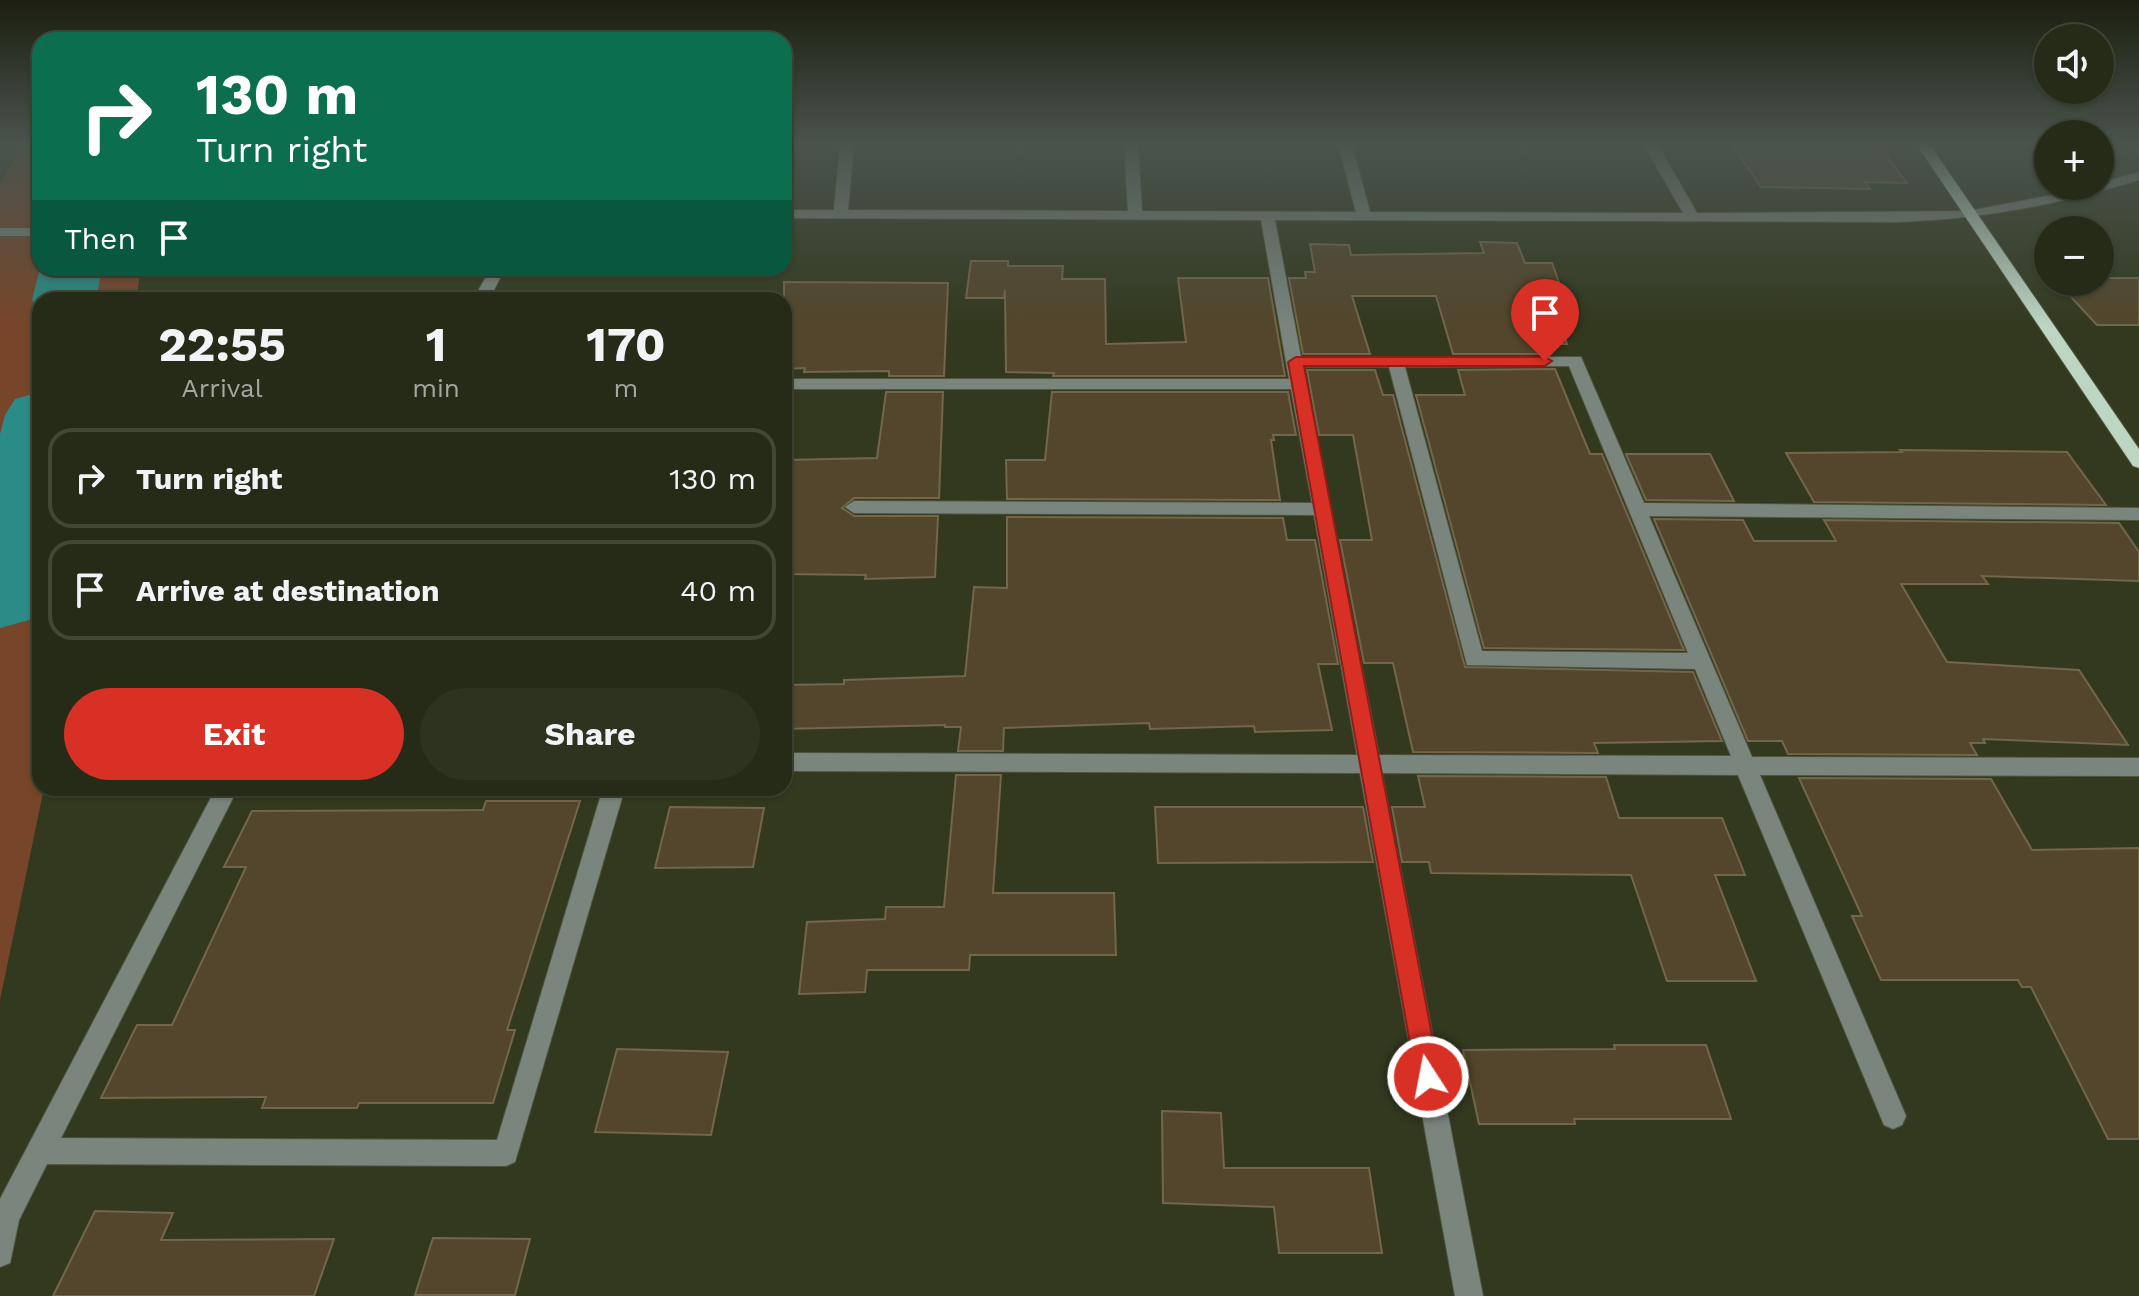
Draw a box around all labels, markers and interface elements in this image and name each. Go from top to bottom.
map controls [2034,24,2114,296]
button: sound [2034,24,2114,104]
text: 130 m [196,62,358,128]
icon: right [64,64,168,168]
button: + [2034,120,2114,200]
text: Turn right [196,129,367,171]
icon: arrive [152,216,196,260]
button: − [2034,216,2114,296]
text: Then [64,221,136,256]
pin [1511,279,1579,361]
icon: arrive [1523,291,1567,335]
text: 22:55 [158,316,286,373]
text: 1 [426,316,446,373]
text: 170 [586,316,666,373]
text: Arrival [182,373,263,403]
text: min [412,373,460,403]
text: m [614,373,638,403]
icon: right [68,456,112,500]
text: Turn right [136,461,282,496]
text: 130 m [669,461,756,496]
icon: arrive [68,568,112,612]
text: Arrive at destination [136,573,440,608]
text: 40 m [680,573,756,608]
button: Exit [64,688,404,780]
button: Share [420,688,760,780]
position arrow [1386,1035,1470,1119]

